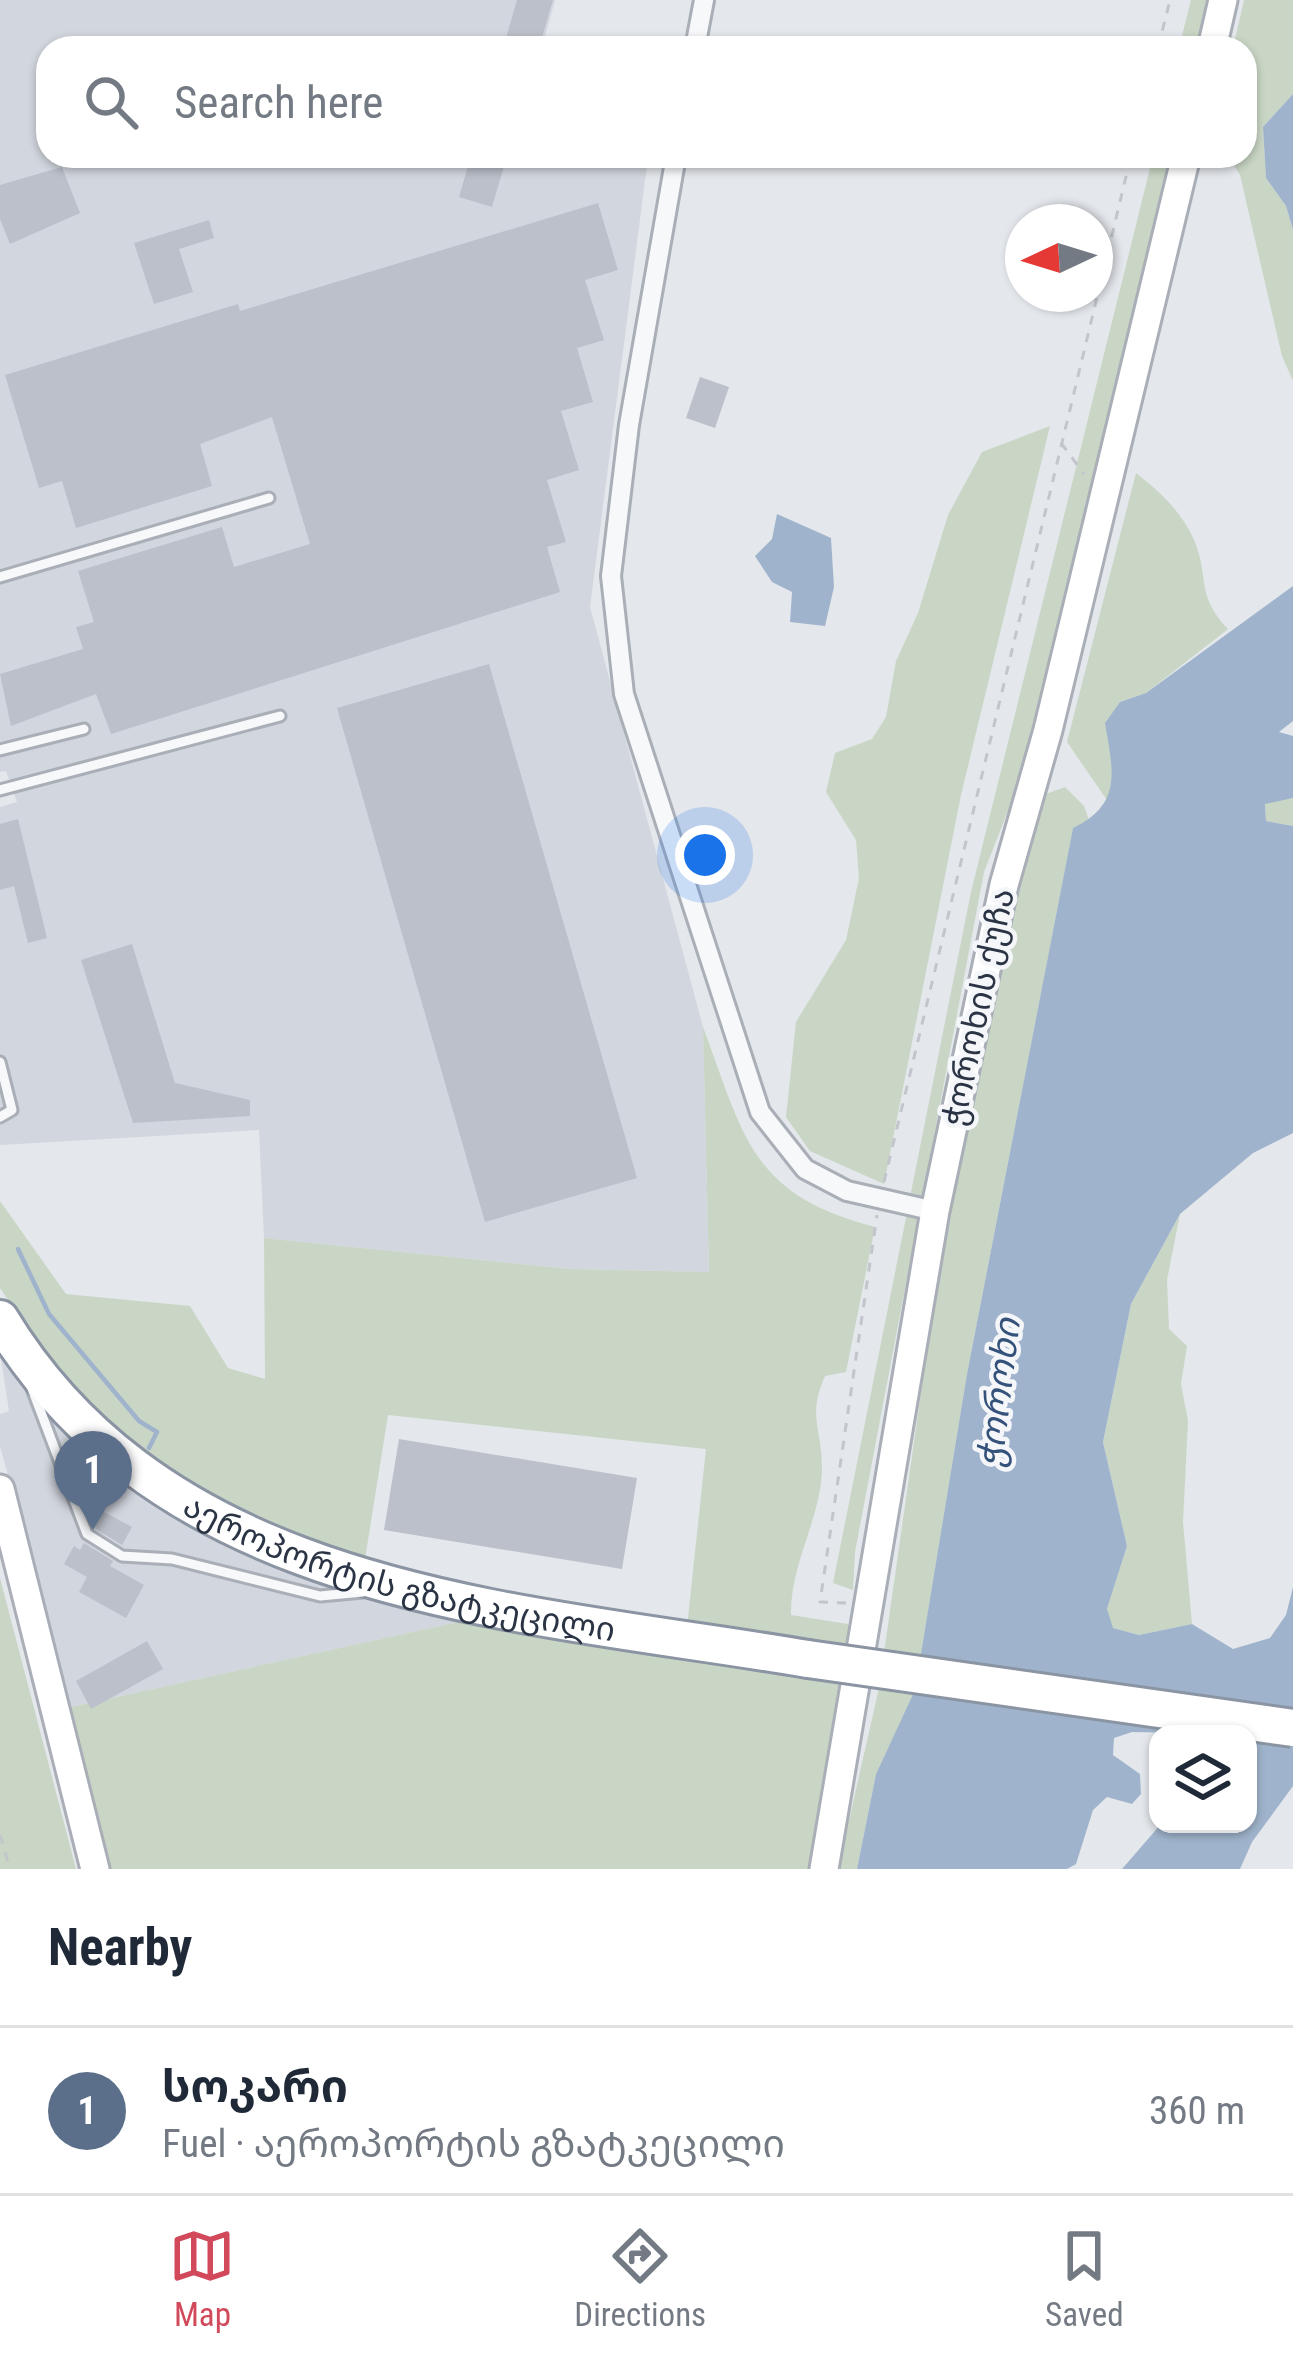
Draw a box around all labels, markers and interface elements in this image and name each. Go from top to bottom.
search box [36,36,1257,168]
icon: search [78,69,144,135]
text: Search here [174,76,383,129]
north arrow [1005,204,1113,312]
your location [675,825,735,885]
street label: ჭოროხის ქუჩა [934,885,1022,1129]
water label: ჭოროხი [969,1315,1029,1470]
pin: 1 [54,1431,132,1530]
street label: აეროპორტის გზატკეცილი [177,1485,618,1649]
map controls [1149,1725,1257,1833]
button: layers [1149,1725,1257,1833]
text: Nearby [48,1918,192,1977]
text: სოკარი [162,2060,348,2113]
text: 1 [77,2088,97,2134]
text: 360 m [1149,2088,1245,2134]
text: Fuel · აეროპორტის გზატკეცილი [162,2121,785,2167]
tab: Map [169,2223,235,2334]
tab: Directions [574,2223,706,2334]
tab: Saved [1045,2223,1124,2334]

